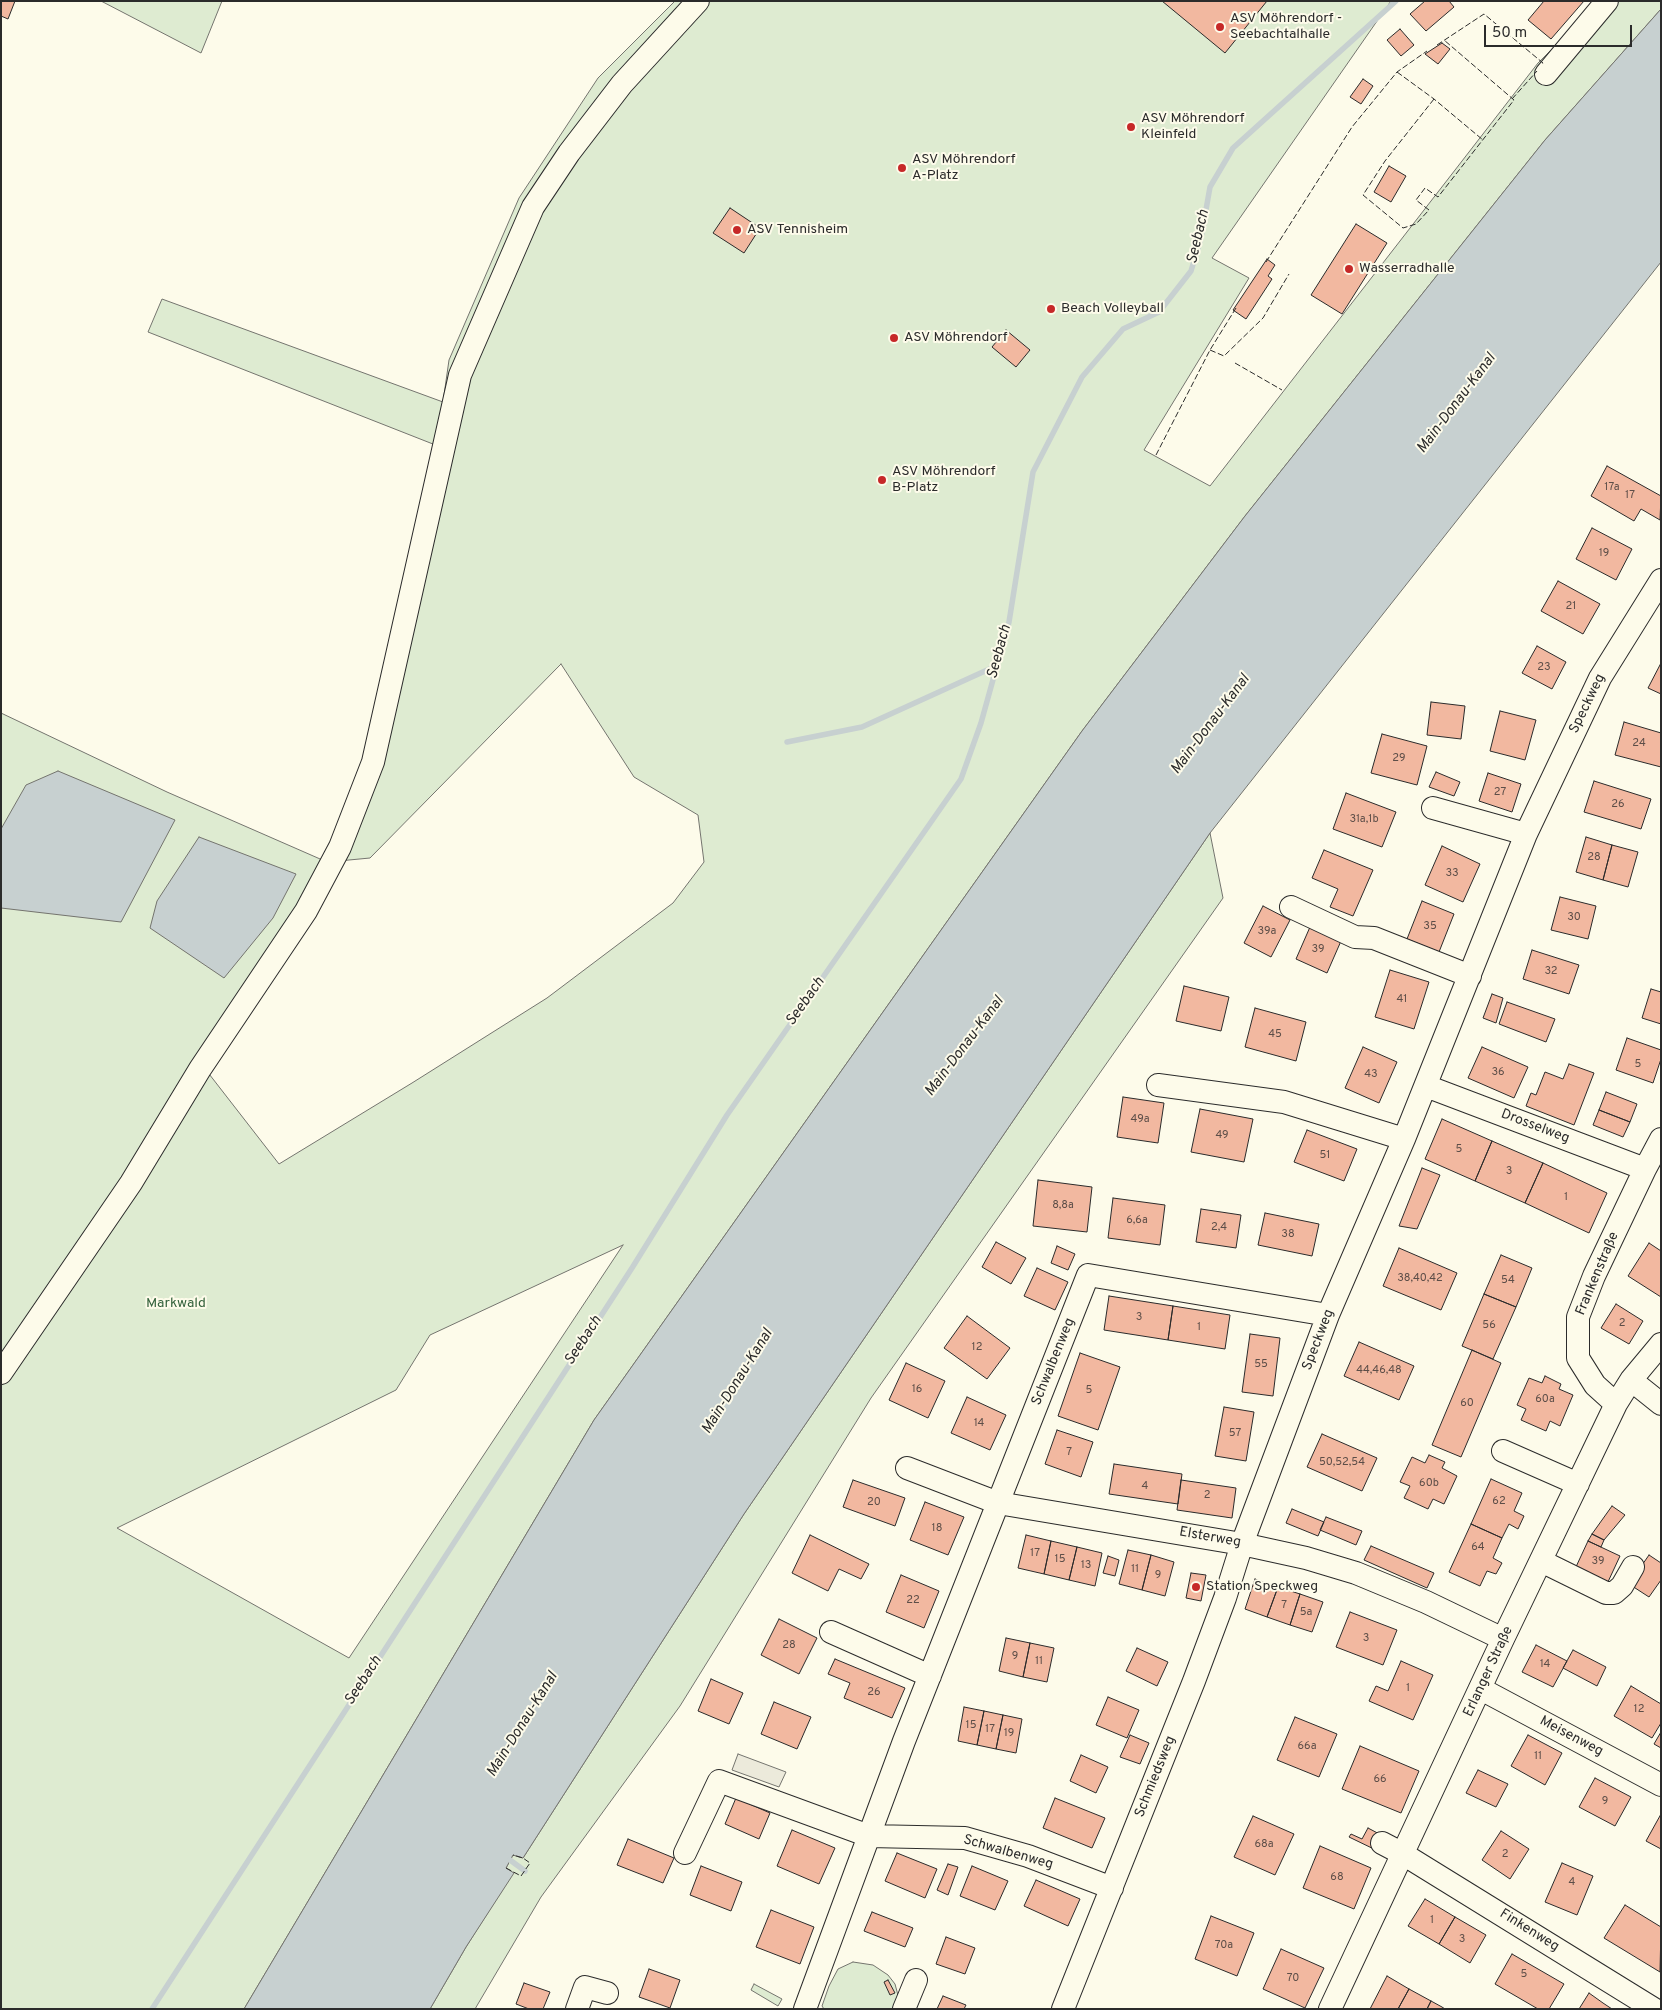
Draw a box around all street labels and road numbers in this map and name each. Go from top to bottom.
street label: Speckweg [1566,672,1610,736]
street label: Drosselweg [1498,1106,1572,1148]
street label: Frankenstraße [1573,1230,1623,1318]
street label: Speckweg [1300,1307,1338,1373]
street label: Schwalbenweg [1029,1316,1079,1408]
street label: Elsterweg [1178,1524,1242,1552]
street label: Erlanger Straße [1461,1624,1517,1720]
street label: Meisenweg [1536,1713,1606,1761]
street label: Schmiedsweg [1132,1734,1180,1820]
street label: Schwalbenweg [961,1832,1055,1874]
street label: Finkenweg [1496,1906,1562,1956]

